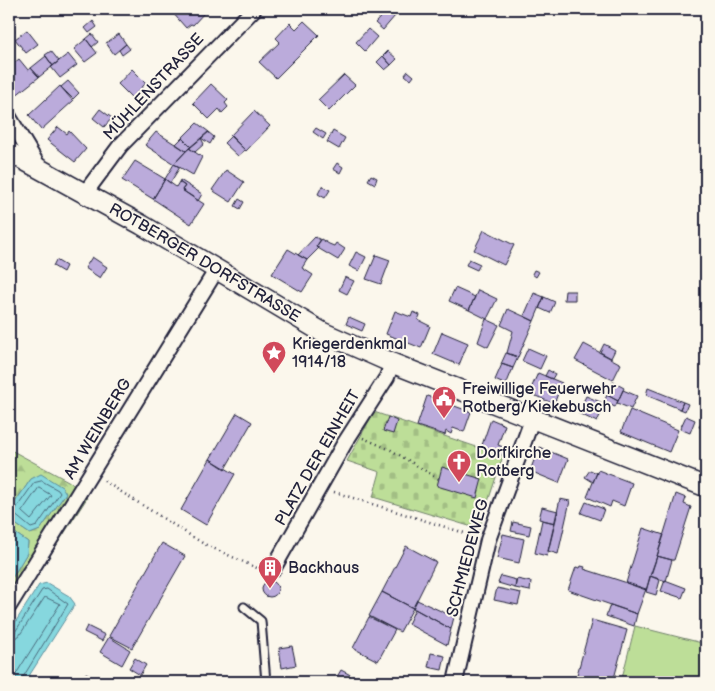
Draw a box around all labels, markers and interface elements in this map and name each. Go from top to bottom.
street label: MÜHLENSTRASSE [98,28,208,144]
street label: ROTBERGER DORFSTRASSE [106,199,304,326]
place label: Kriegerdenkmal 1914/18 [292,335,407,372]
place icon: Kriegerdenkmal 1914/18 [261,340,287,374]
street label: AM WEINBERG [60,375,136,483]
place label: Freiwillige Feuerwehr Rotberg/Kiekebusch [462,380,616,417]
public building icon: Freiwillige Feuerwehr Rotberg/Kiekebusch [431,385,457,419]
street label: PLATZ DER EINHEIT [271,387,365,529]
place label: Dorfkirche Rotberg [476,444,552,481]
church icon: Dorfkirche Rotberg [446,449,472,483]
street label: SCHMIEDEWEG [443,497,493,619]
building icon: Backhaus [257,555,283,589]
place label: Backhaus [288,559,359,578]

